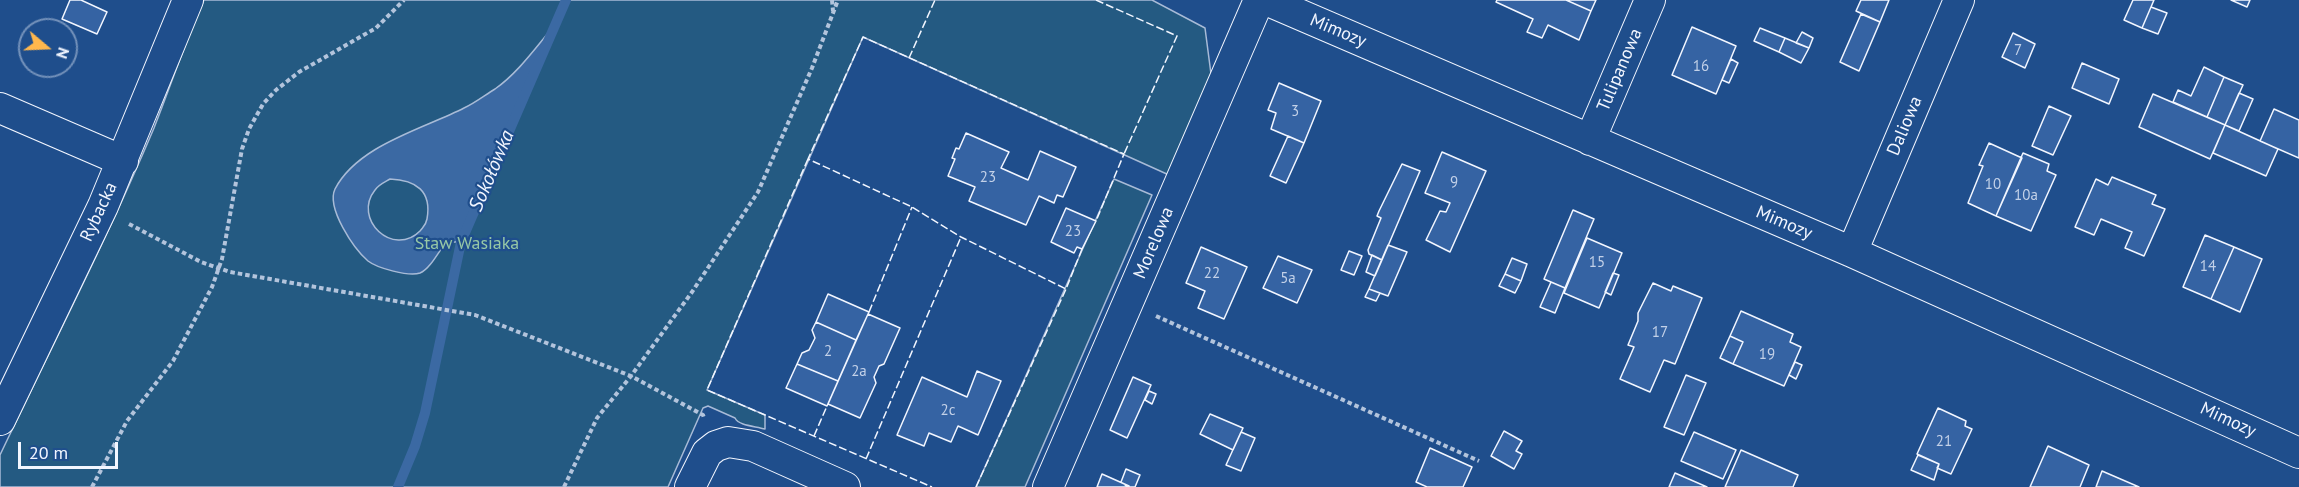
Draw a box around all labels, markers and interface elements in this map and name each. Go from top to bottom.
street label: Mimozy [1306,9,1370,53]
north arrow [18,18,78,78]
street label: Tulipanowa [1593,25,1647,115]
house number: 7 [2014,42,2022,60]
text: N [52,45,74,61]
house number: 16 [1693,58,1709,76]
street label: Daliowa [1883,93,1927,159]
house number: 3 [1291,103,1299,121]
water label: Sokołówka [464,127,520,215]
house number: 23 [980,169,996,187]
house number: 9 [1450,174,1458,192]
house number: 10 [1985,176,2001,194]
street label: Rybacka [76,179,122,245]
house number: 10a [2014,187,2038,205]
street label: Mimozy [1752,201,1816,245]
street label: Morelowa [1129,204,1179,282]
house number: 23 [1065,223,1081,241]
park label: Staw Wasiaka [415,233,519,255]
house number: 15 [1589,254,1605,272]
house number: 14 [2200,258,2216,276]
house number: 22 [1204,265,1220,283]
house number: 5a [1280,270,1296,288]
house number: 17 [1652,324,1668,342]
house number: 2 [824,343,832,361]
house number: 19 [1759,346,1775,364]
house number: 2a [851,363,867,381]
street label: Mimozy [2197,398,2259,442]
house number: 2c [941,402,955,420]
scale bar [21,430,122,468]
house number: 21 [1936,433,1952,451]
text: 20 m [29,441,68,464]

